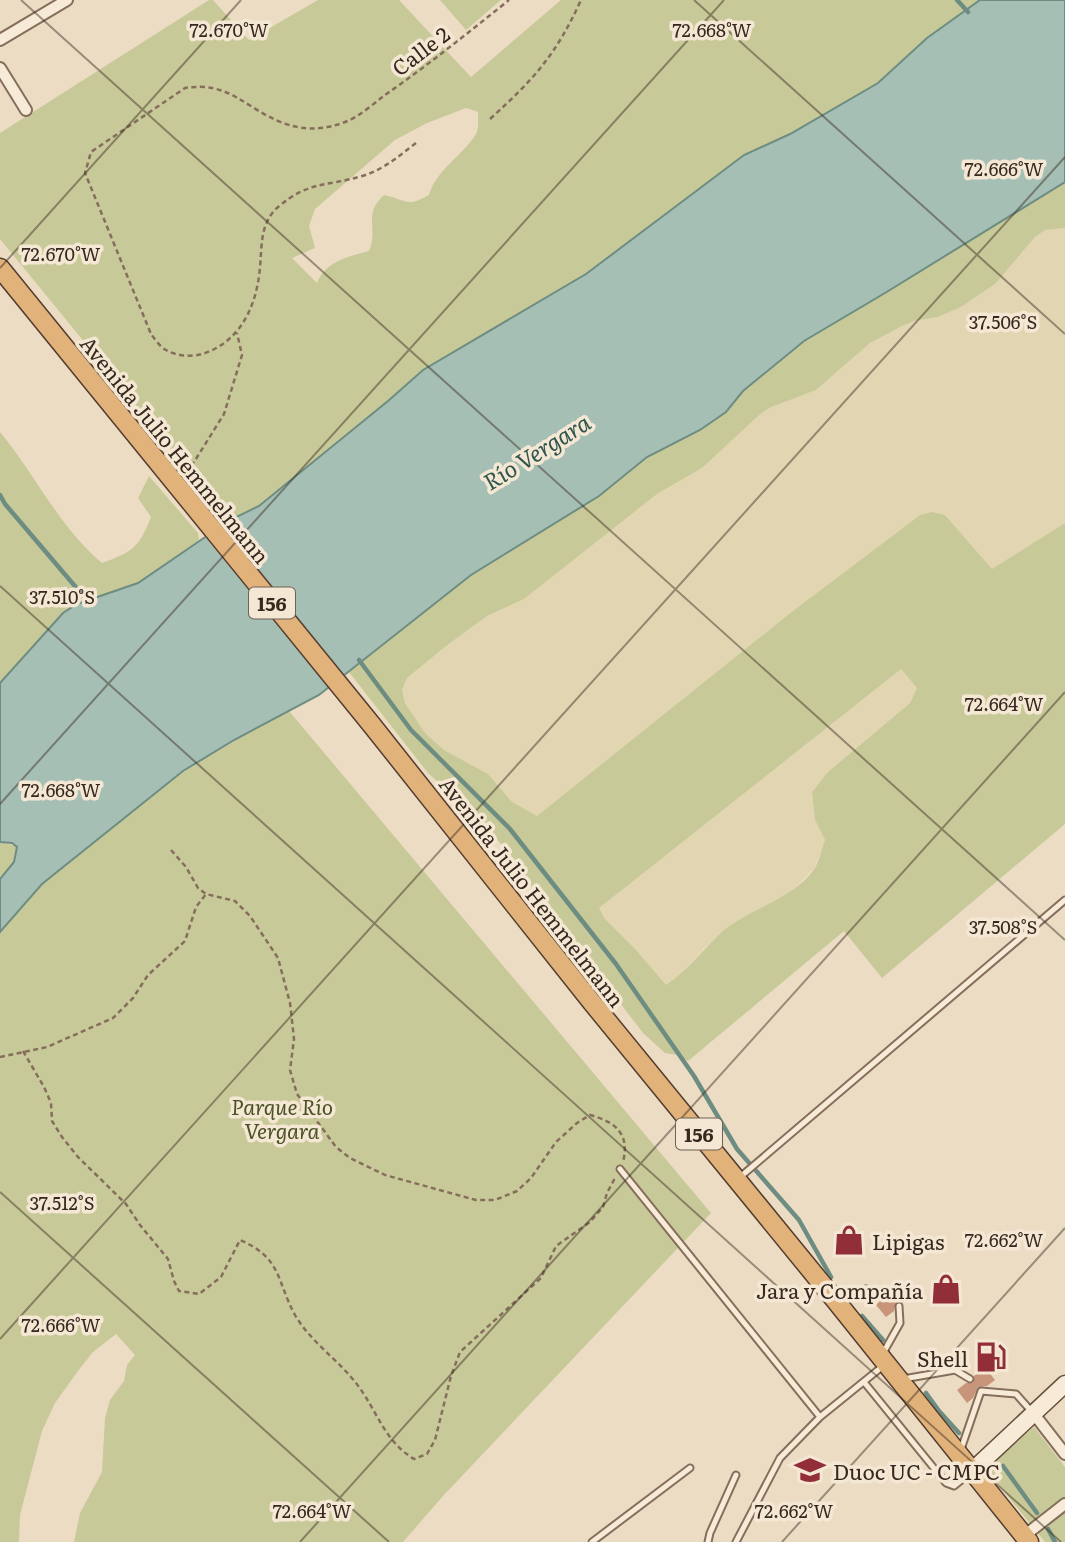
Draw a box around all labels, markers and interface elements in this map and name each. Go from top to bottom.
text: 72.670°W [189,16,269,43]
text: 72.668°W [672,16,752,43]
street label: Calle 2 [385,18,455,82]
text: 72.666°W [965,155,1044,182]
text: 72.670°W [21,240,101,267]
text: 37.506°S [969,308,1037,335]
street label: Avenida Julio Hemmelmann [74,328,278,570]
water label: Río Vergara [476,405,596,497]
text: 37.510°S [29,583,95,610]
road number: 156 [249,588,295,618]
text: 72.664°W [965,690,1044,717]
street label: Avenida Julio Hemmelmann [433,769,633,1013]
text: 72.668°W [21,776,101,803]
text: 37.508°S [969,913,1037,940]
park label: Parque Río Vergara [231,1090,333,1145]
road number: 156 [676,1118,722,1150]
text: 37.512°S [30,1189,94,1216]
shop icon: Lipigas [832,1223,866,1257]
place label: Lipigas [872,1225,944,1256]
text: 72.662°W [965,1226,1043,1253]
shop icon: Jara y Compañía [929,1272,963,1306]
place label: Jara y Compañía [756,1274,924,1305]
text: 72.666°W [22,1311,101,1338]
fuel station icon: Shell [974,1340,1008,1374]
place label: Shell [917,1342,968,1373]
school or university icon: Duoc UC - CMPC [793,1453,827,1487]
place label: Duoc UC - CMPC [833,1455,1000,1486]
text: 72.664°W [273,1497,352,1524]
text: 72.662°W [755,1497,833,1524]

